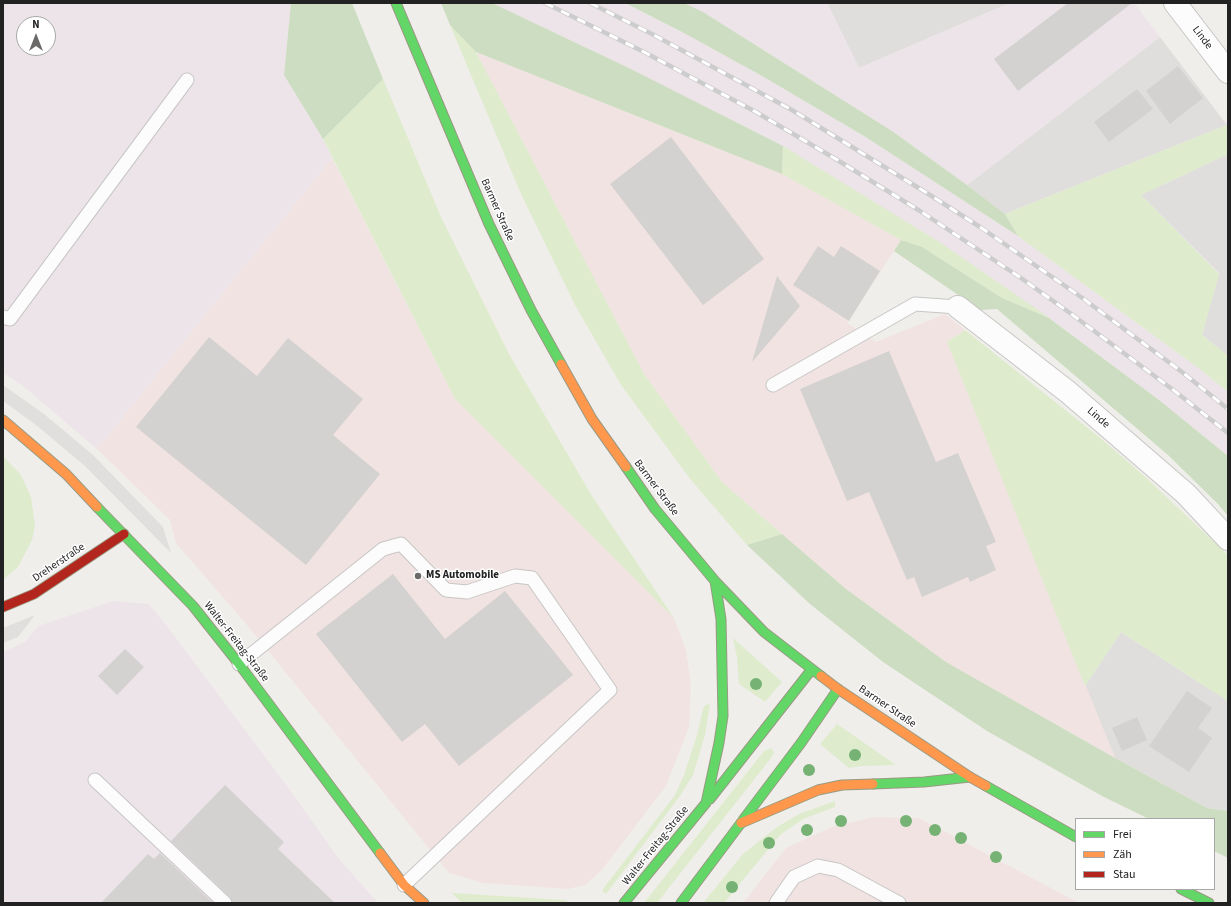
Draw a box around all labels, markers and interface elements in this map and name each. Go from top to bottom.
north arrow [16,16,56,56]
text: N [32,17,40,32]
street label: Linde [1189,24,1215,52]
street label: Barmer Straße [477,177,517,243]
street label: Linde [1084,405,1112,431]
street label: Barmer Straße [631,457,681,519]
street label: Dreherstraße [30,541,88,585]
place label: MS Automobile [426,569,499,583]
marker: MS Automobile [413,571,423,581]
street label: Walter-Freitag-Straße [201,599,271,685]
street label: Barmer Straße [856,683,918,731]
street label: Walter-Freitag-Straße [620,804,692,888]
legend [1075,818,1215,890]
text: Frei [1113,826,1132,843]
text: Zäh [1113,846,1132,863]
text: Stau [1113,866,1136,883]

